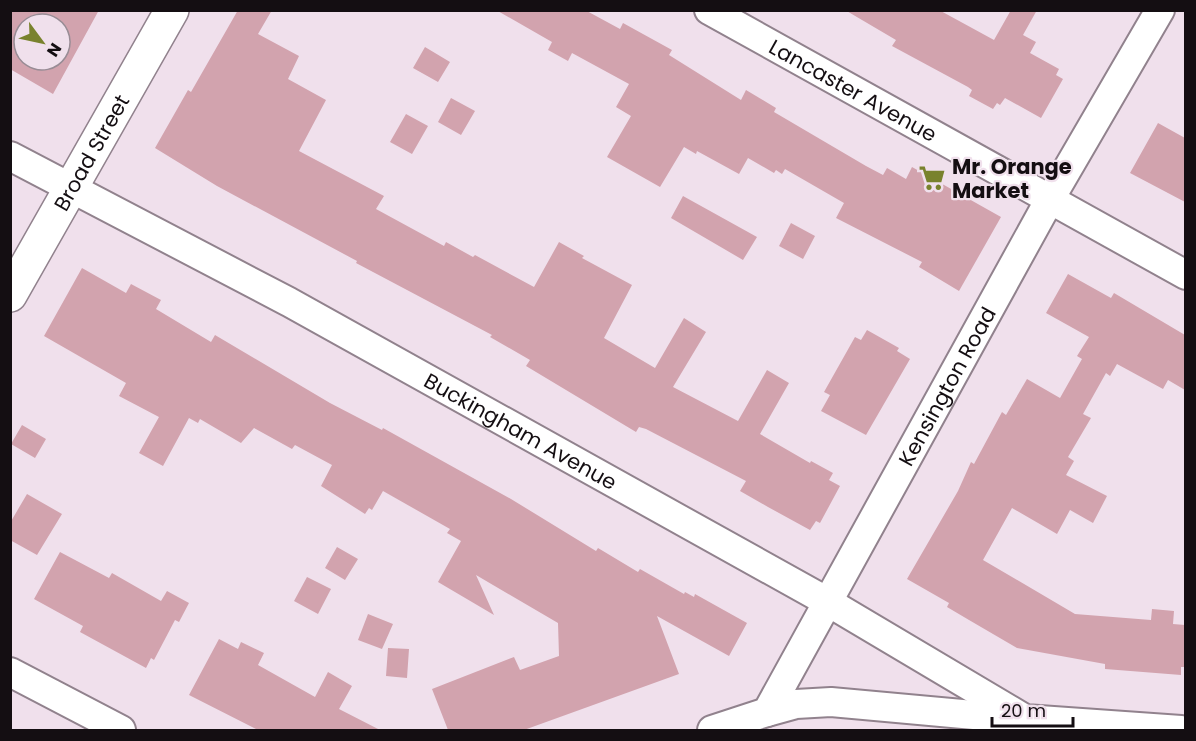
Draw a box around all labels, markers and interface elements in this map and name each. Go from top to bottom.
north arrow [12,12,72,72]
street label: Lancaster Avenue [764,32,942,148]
text: N [41,39,67,61]
street label: Broad Street [46,89,136,216]
place label: Mr. Orange Market [952,152,1072,205]
supermarket icon: Mr. Orange Market [917,163,947,193]
street label: Kensington Road [891,301,1002,471]
street label: Buckingham Avenue [419,366,622,496]
scale bar [992,690,1073,728]
text: 20 m [1001,698,1046,723]

